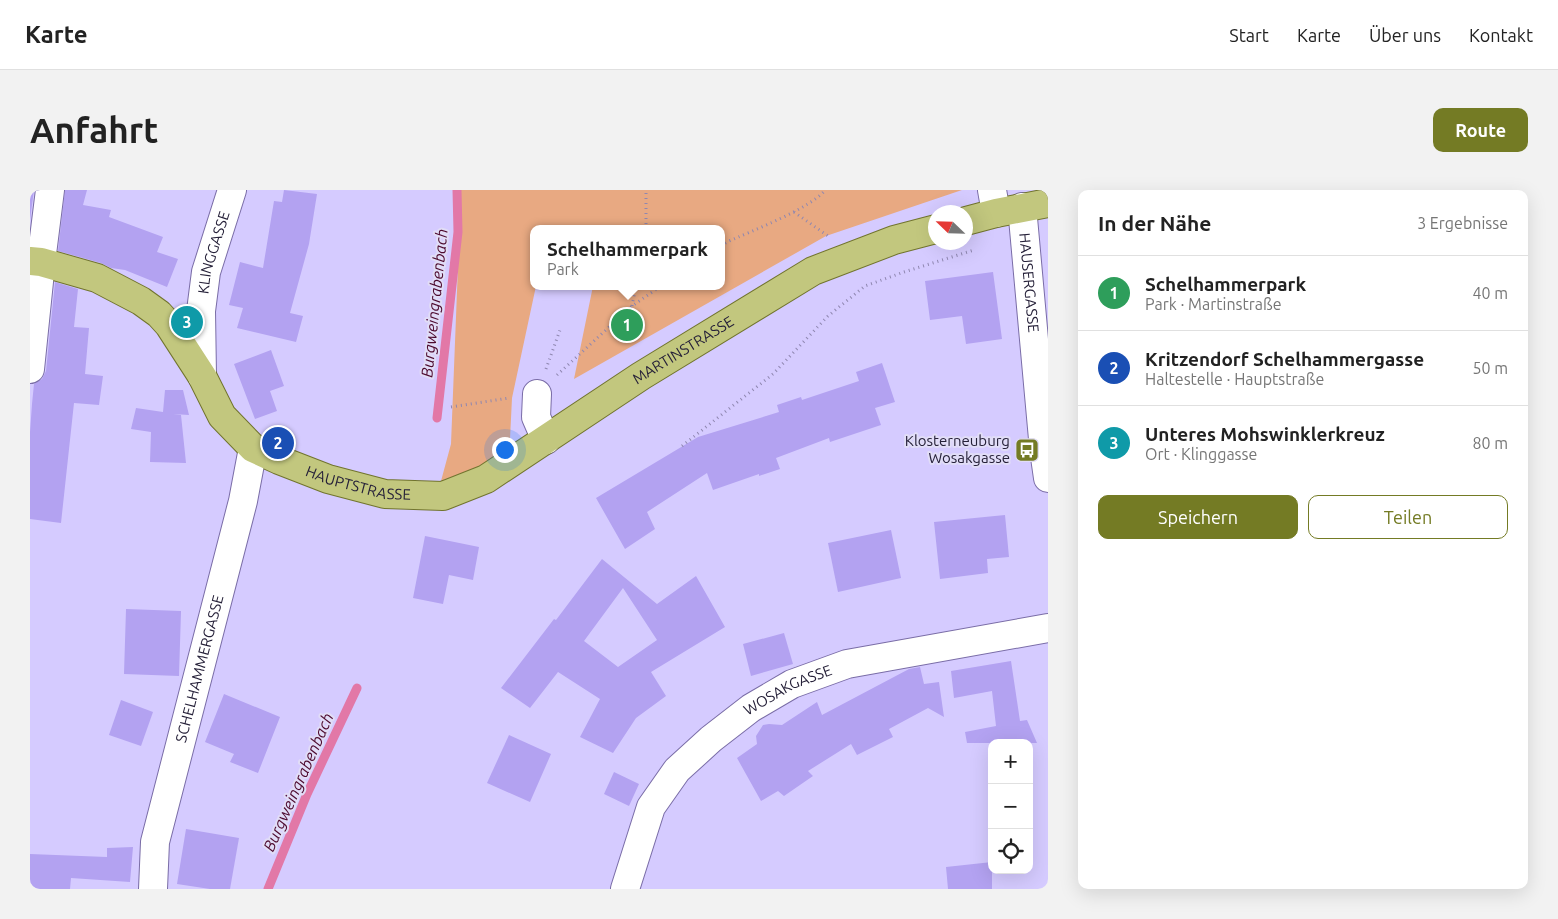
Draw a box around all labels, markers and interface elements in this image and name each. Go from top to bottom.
text: Karte [25,21,87,48]
text: Start [1229,25,1269,45]
text: Karte [1297,25,1341,45]
text: Über uns [1369,25,1441,45]
text: Kontakt [1469,25,1533,45]
button: Route [1433,108,1528,152]
text: Anfahrt [30,110,158,150]
north arrow [928,205,973,250]
street label: KLINGGASSE [194,209,233,295]
text: In der Nähe [1098,211,1211,235]
text: 3 Ergebnisse [1417,214,1508,232]
popup [530,225,725,290]
water label: Burgweingrabenbach [417,228,451,378]
street label: HAUSERGASSE [1016,232,1042,333]
text: Schelhammerpark [547,238,708,260]
text: Park [547,260,579,278]
text: Schelhammerpark [1145,273,1306,295]
text: 1 [1109,284,1119,302]
text: 40 m [1472,284,1508,302]
text: Park · Martinstraße [1145,295,1282,313]
pin: 3 [171,303,203,341]
pin: 1 [611,306,643,344]
street label: MARTINSTRASSE [629,313,737,387]
text: Kritzendorf Schelhammergasse [1145,348,1424,370]
text: 2 [1109,359,1119,377]
text: 50 m [1472,359,1508,377]
text: Haltestelle · Hauptstraße [1145,370,1324,388]
text: Unteres Mohswinklerkreuz [1145,423,1385,445]
pin: 2 [262,424,294,462]
place label: Klosterneuburg Wosakgasse [905,432,1010,466]
text: 3 [1109,434,1119,452]
text: 80 m [1472,434,1508,452]
your location [492,437,518,463]
bus stop icon: Klosterneuburg Wosakgasse [1014,437,1040,463]
text: Ort · Klinggasse [1145,445,1257,463]
street label: HAUPTSTRASSE [303,462,411,503]
button: Speichern [1098,495,1298,539]
button: Teilen [1308,495,1508,539]
street label: SCHELHAMMERGASSE [172,593,226,744]
street label: WOSAKGASSE [741,661,834,718]
water label: Burgweingrabenbach [259,710,337,854]
map controls [988,739,1033,874]
button: + [988,739,1033,784]
button: − [988,784,1033,829]
button: locate [988,829,1033,874]

